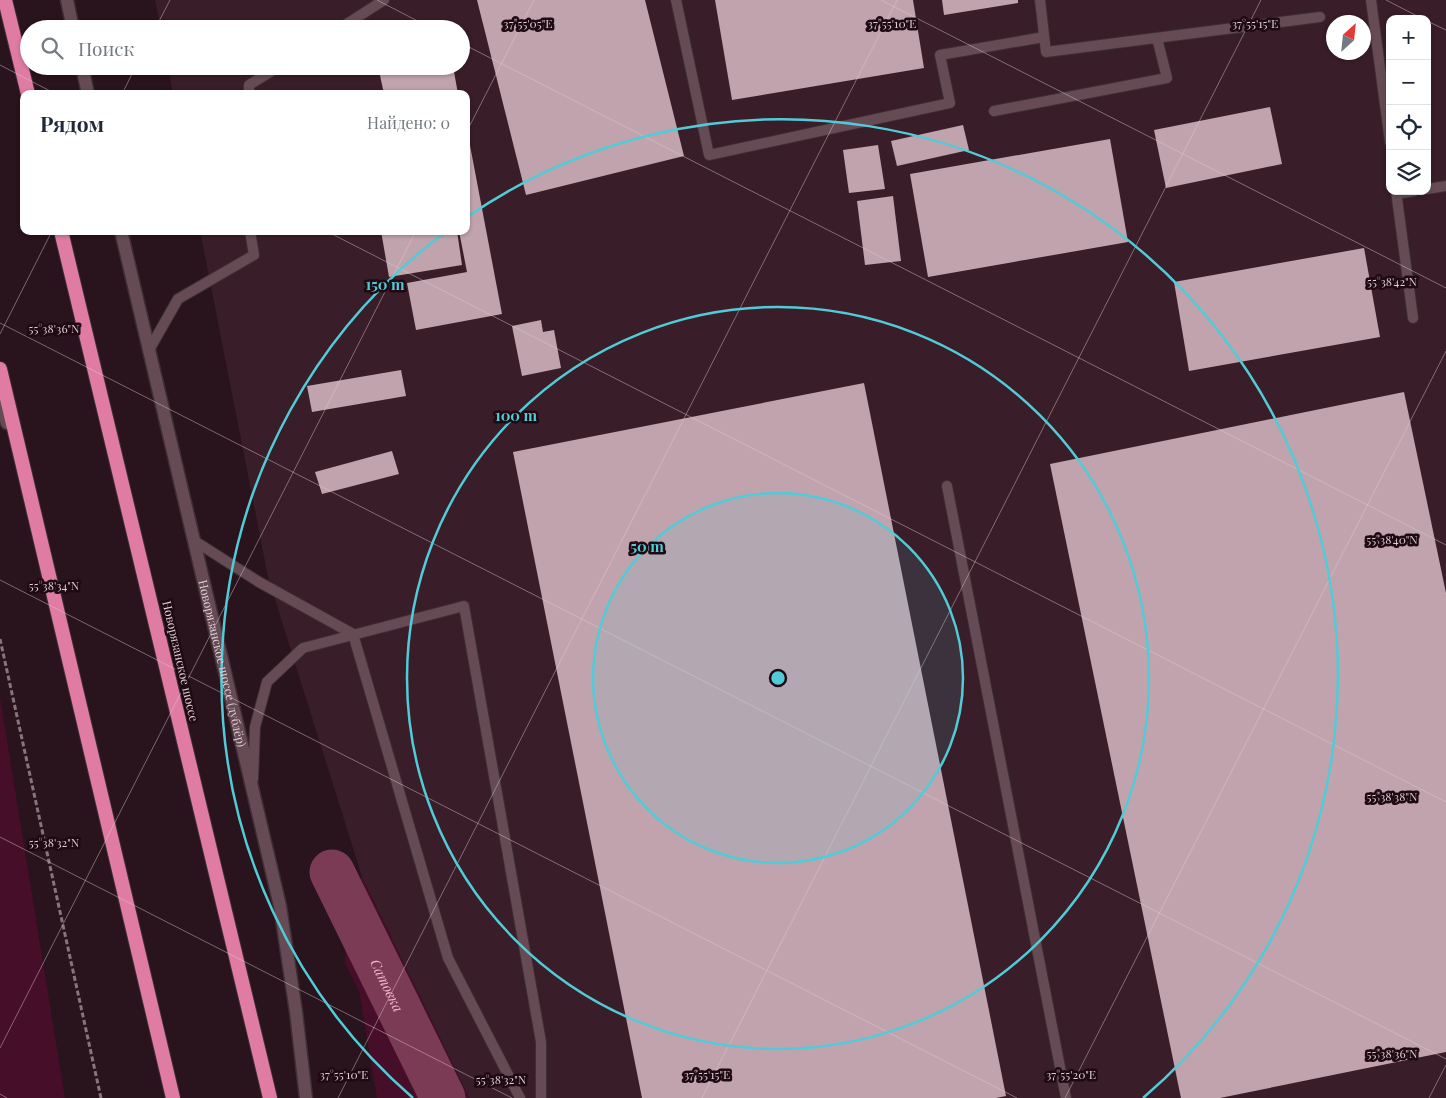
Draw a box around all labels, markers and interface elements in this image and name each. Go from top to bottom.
text: 37°55'05"E [503,15,553,31]
text: 37°55'10"E [868,15,916,31]
text: 37°55'15"E [1232,15,1278,31]
north arrow [1326,15,1371,60]
map controls [1386,15,1431,195]
button: + [1386,15,1431,60]
search box [20,20,470,75]
icon: search [38,34,66,62]
text: Поиск [78,35,134,61]
button: − [1386,60,1431,105]
button: locate [1386,105,1431,150]
text: Рядом [40,109,104,137]
text: Найдено: 0 [367,112,450,133]
button: layers [1386,150,1431,195]
text: 55°38'42"N [1367,273,1418,289]
text: 150 m [365,274,405,294]
text: 55°38'36"N [29,320,80,336]
text: 100 m [495,405,538,425]
text: 55°38'40"N [1366,531,1418,547]
text: 50 m [630,536,664,556]
text: 55°38'34"N [29,577,80,593]
street label: Новорязанское шоссе (дублёр) [195,578,250,748]
street label: Новорязанское шоссе [159,599,203,723]
centre of rings [769,669,787,687]
text: 55°38'38"N [1366,788,1418,804]
text: 55°38'32"N [29,834,80,850]
water label: Сатовка [367,955,409,1015]
text: 55°38'36"N [1367,1045,1418,1061]
text: 37°55'10"E [320,1066,368,1082]
text: 37°55'15"E [684,1066,730,1082]
text: 37°55'20"E [1046,1066,1096,1082]
text: 55°38'32"N [476,1071,527,1087]

